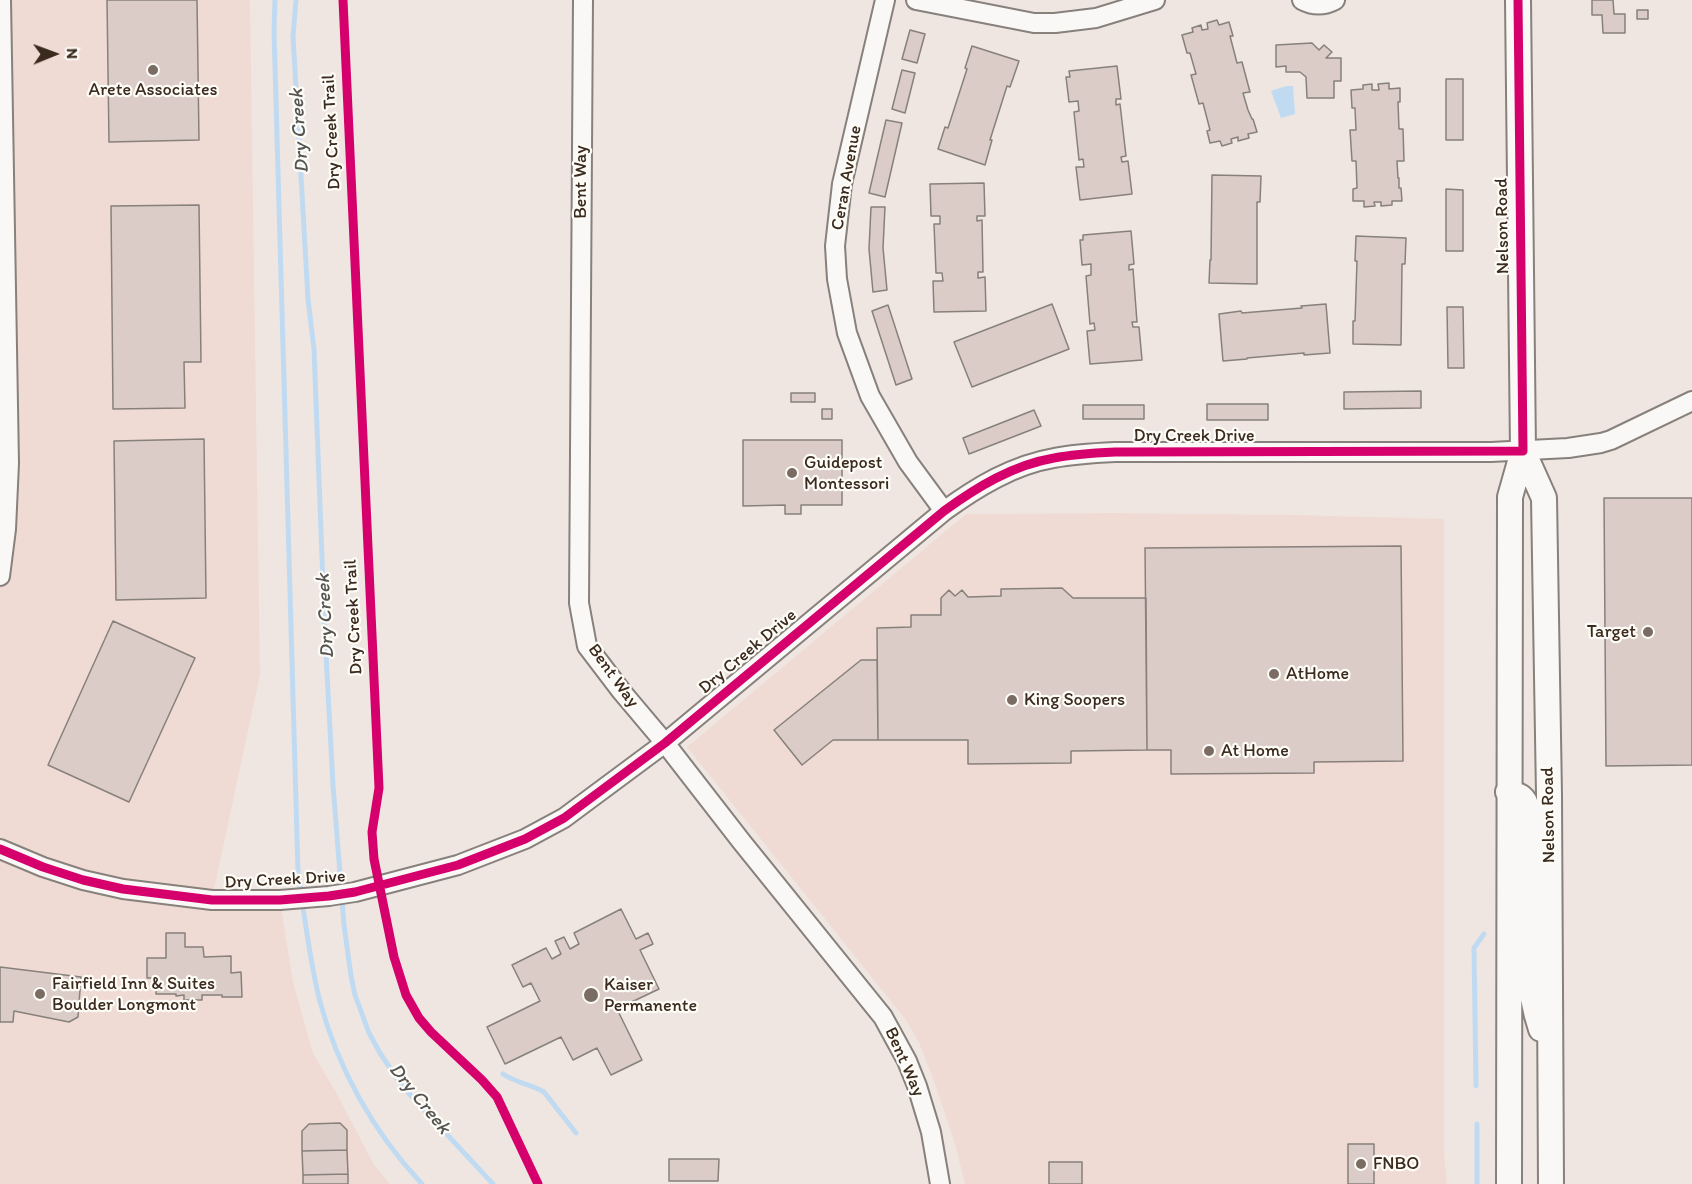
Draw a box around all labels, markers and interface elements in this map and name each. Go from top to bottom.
north arrow [24,24,84,84]
text: N [63,48,82,59]
marker: Arete Associates [146,63,160,77]
street label: Dry Creek Trail [318,74,346,190]
place label: Arete Associates [88,79,218,101]
water label: Dry Creek [285,88,315,174]
street label: Ceran Avenue [827,124,867,232]
street label: Bent Way [570,145,592,219]
street label: Nelson Road [1491,178,1515,274]
street label: Dry Creek Drive [1133,425,1255,447]
place label: Guidepost Montessori [804,452,889,494]
marker: Guidepost Montessori [785,466,799,480]
street label: Dry Creek Trail [340,559,368,675]
water label: Dry Creek [312,573,340,659]
street label: Dry Creek Drive [695,605,801,699]
place label: Target [1587,621,1636,643]
marker: Target [1641,625,1655,639]
street label: Bent Way [583,640,643,712]
place label: AtHome [1286,663,1349,685]
marker: AtHome [1267,667,1281,681]
place label: King Soopers [1024,689,1125,711]
marker: King Soopers [1005,693,1019,707]
place label: At Home [1221,740,1289,762]
marker: At Home [1202,744,1216,758]
street label: Nelson Road [1537,767,1561,863]
street label: Dry Creek Drive [224,866,346,894]
place label: Fairfield Inn & Suites Boulder Longmont [52,973,215,1016]
place label: Kaiser Permanente [604,974,697,1016]
marker: Kaiser Permanente [582,986,600,1004]
marker: Fairfield Inn & Suites Boulder Longmont [33,987,47,1001]
street label: Bent Way [879,1024,929,1100]
water label: Dry Creek [383,1058,455,1140]
place label: FNBO [1373,1153,1419,1175]
marker: FNBO [1354,1157,1368,1171]

